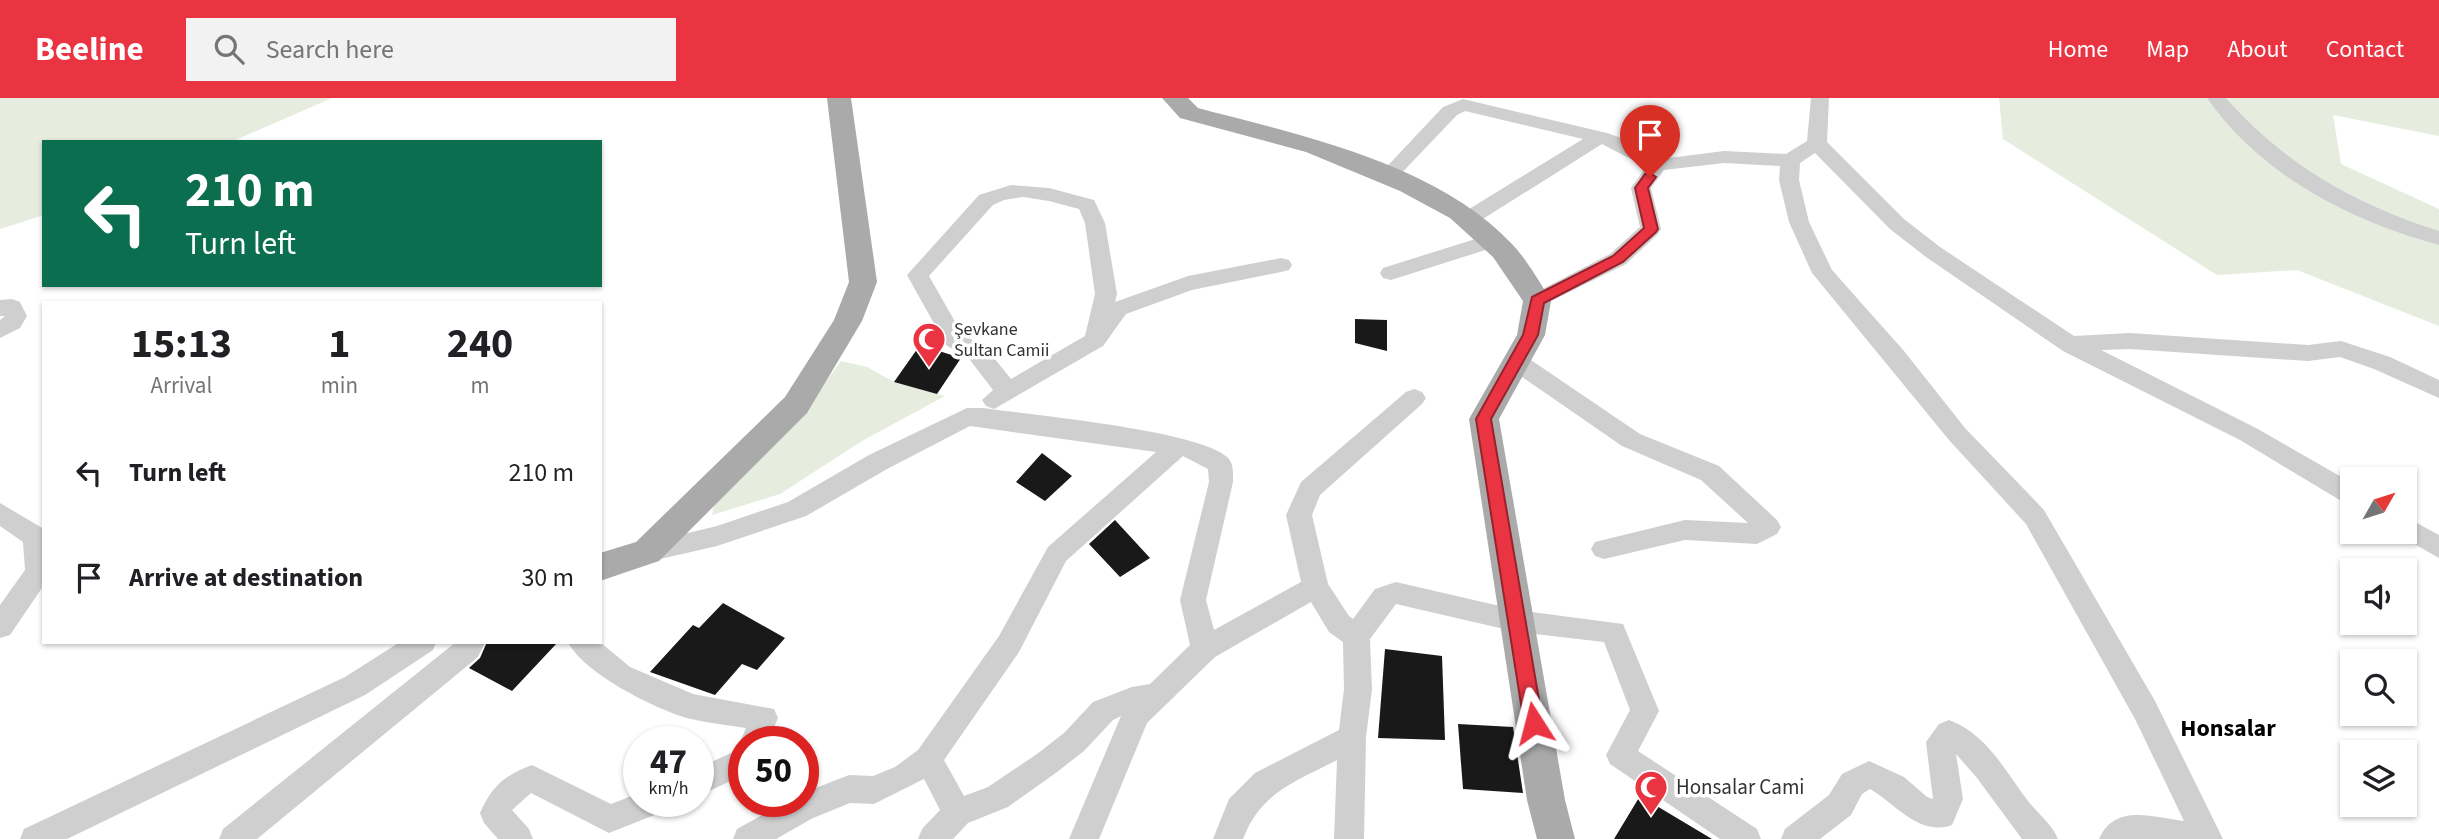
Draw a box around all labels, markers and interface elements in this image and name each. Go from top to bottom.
search box [186,18,676,81]
text: Beeline [35,26,144,73]
icon: search [210,30,248,68]
text: Search here [266,31,394,68]
text: Home [2048,32,2108,67]
text: Map [2146,32,2189,67]
text: About [2227,32,2288,67]
text: Contact [2326,32,2404,67]
pin [1620,105,1680,177]
icon: arrive [1631,116,1669,154]
text: 210 m [185,156,314,226]
icon: left [70,168,161,259]
text: Turn left [185,221,296,267]
text: 15:13 [131,314,232,374]
text: 1 [328,314,350,374]
text: 240 [447,314,513,374]
place label: Şevkane Sultan Camii [954,317,1049,363]
mosque icon: Şevkane Sultan Camii [910,320,948,369]
text: Arrival [150,369,212,402]
text: min [321,369,358,402]
text: m [470,369,490,402]
icon: left [70,454,108,492]
text: Turn left [129,454,226,491]
text: 210 m [508,454,574,491]
north arrow [2340,467,2417,544]
map controls [2340,467,2417,817]
button: sound [2340,558,2417,635]
icon: arrive [70,559,108,597]
text: Arrive at destination [129,559,363,596]
text: 30 m [521,559,574,596]
button: search [2340,649,2417,726]
position arrow [1497,686,1571,760]
district label: Honsalar [2180,711,2276,746]
speed limit sign: 50 [728,726,819,817]
text: 47 [650,737,687,787]
button: layers [2340,740,2417,817]
mosque icon: Honsalar Cami [1632,768,1670,817]
place label: Honsalar Cami [1676,772,1805,802]
text: km/h [649,776,688,801]

